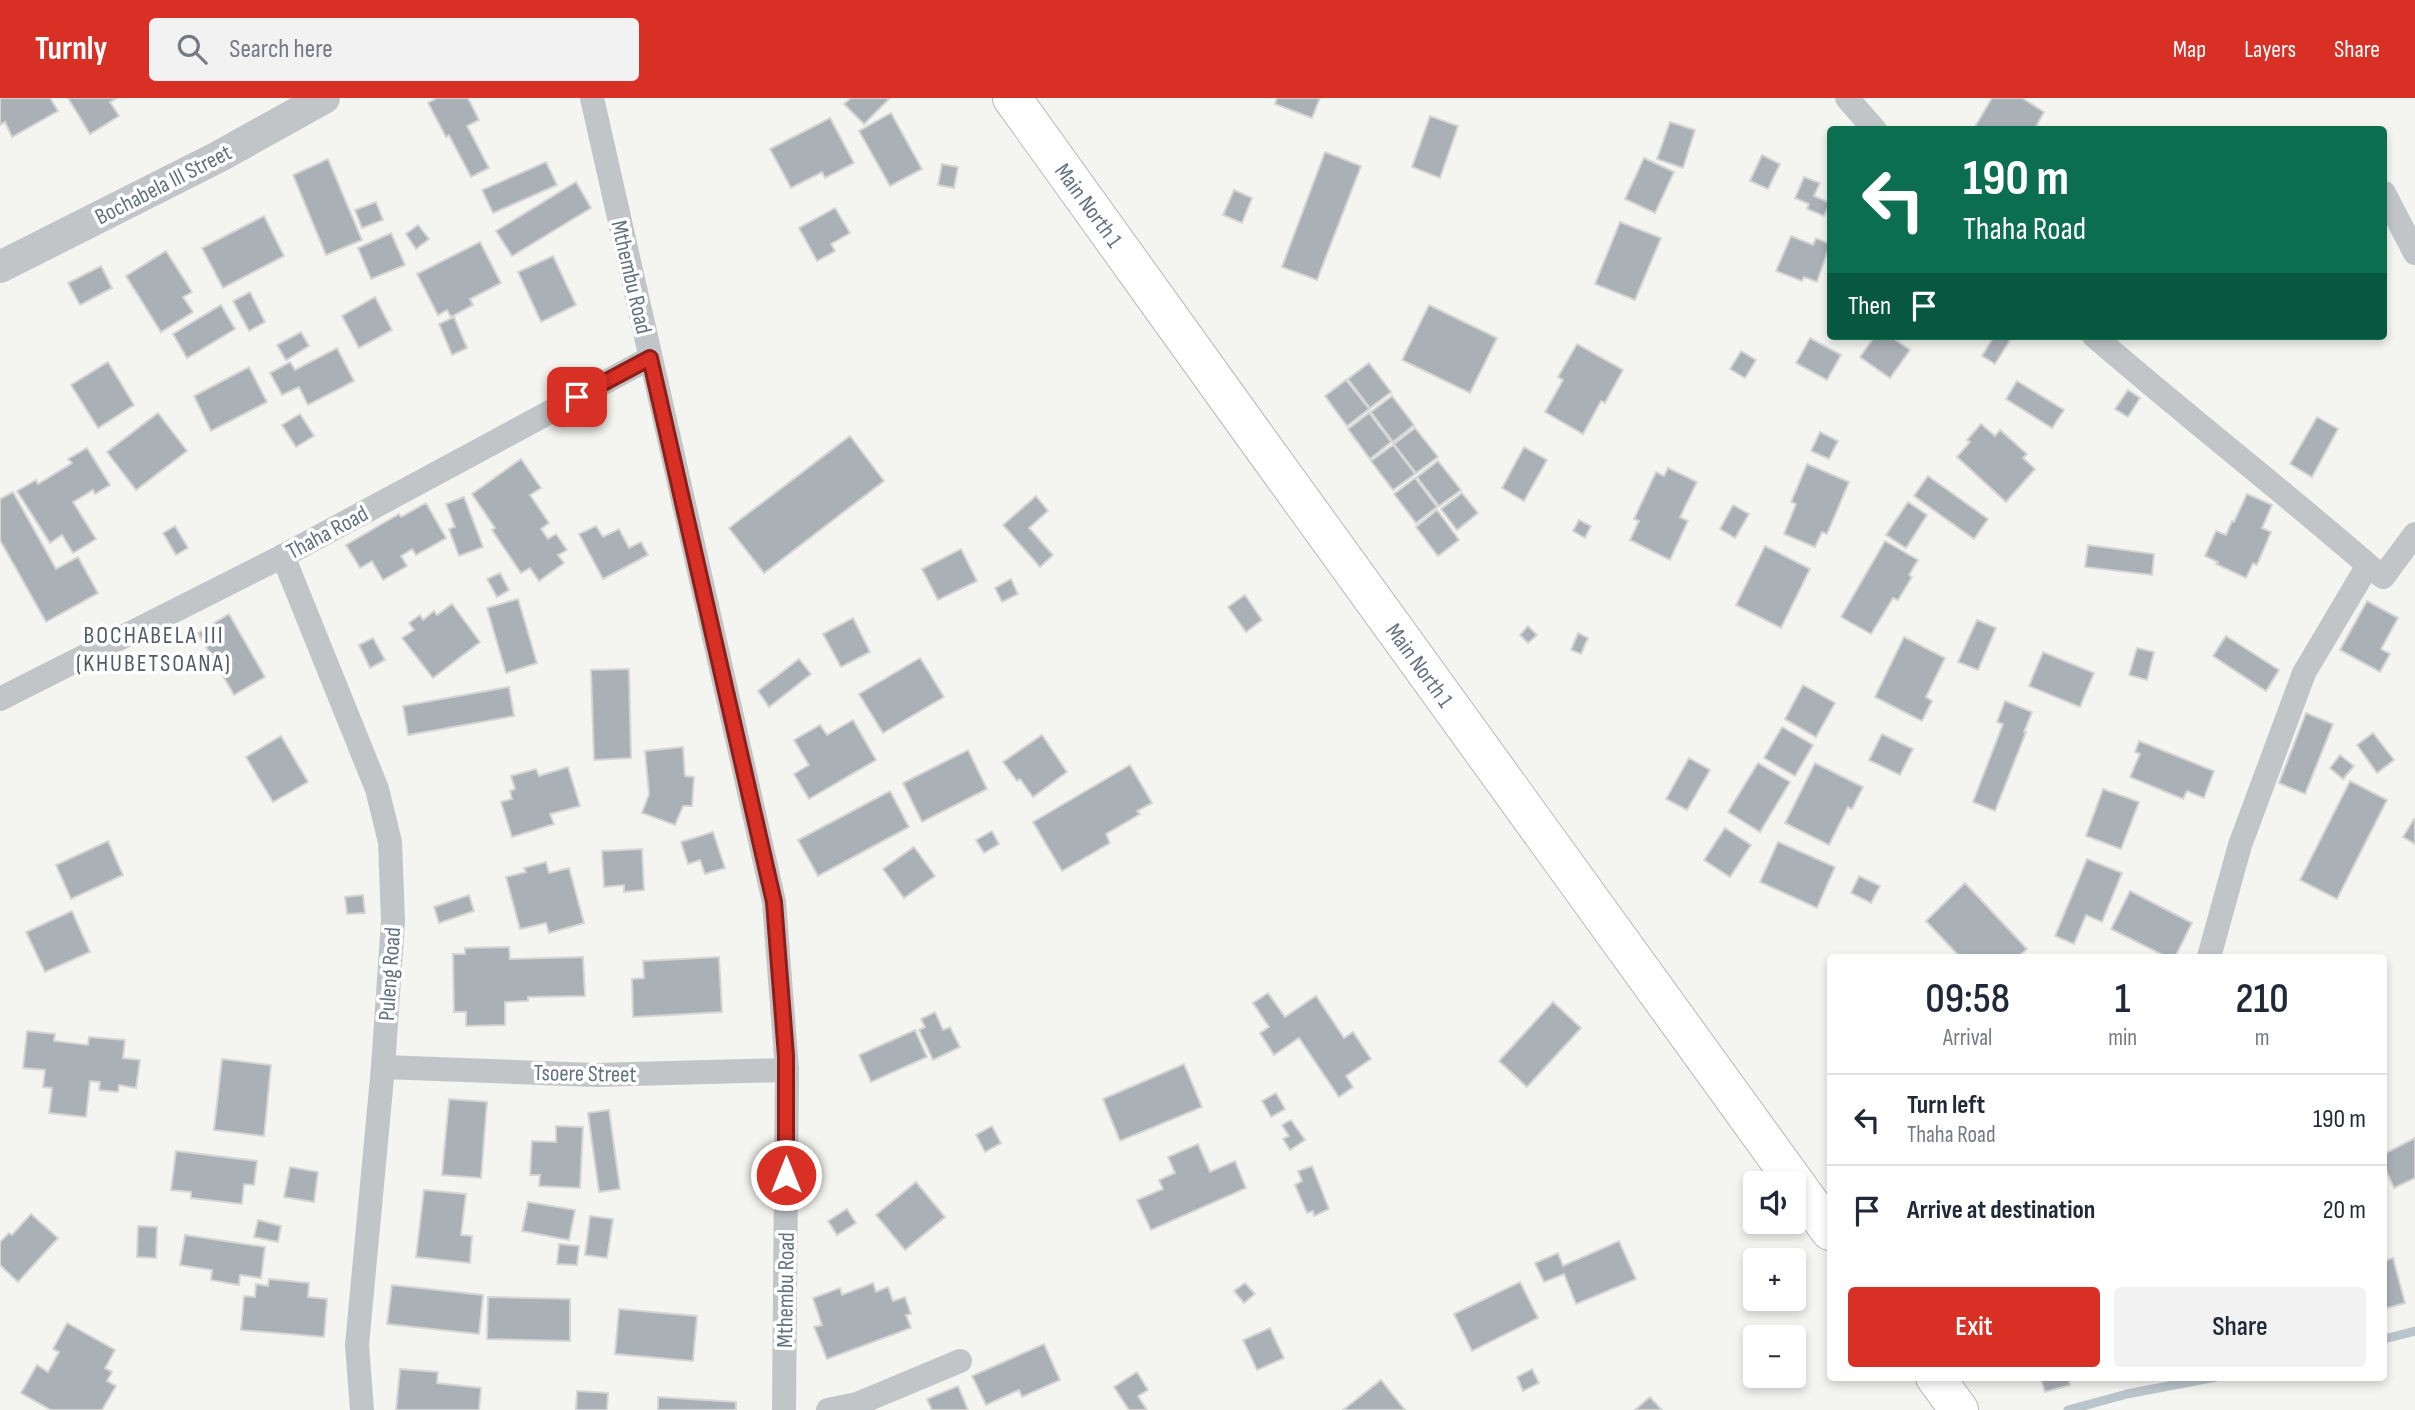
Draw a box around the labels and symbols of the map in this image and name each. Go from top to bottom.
street label: Bochabela III Street [91,139,236,231]
street label: Main North 1 [1048,158,1128,253]
street label: Mthembu Road [604,218,658,337]
pin [547,367,607,427]
street label: Thaha Road [282,500,373,566]
street label: Main North 1 [1379,618,1459,713]
district label: BOCHABELA III (KHUBETSOANA) [76,621,232,678]
street label: Puleng Road [373,926,407,1022]
street label: Tsoere Street [533,1059,637,1089]
position arrow [749,1138,823,1212]
street label: Mthembu Road [771,1232,801,1348]

